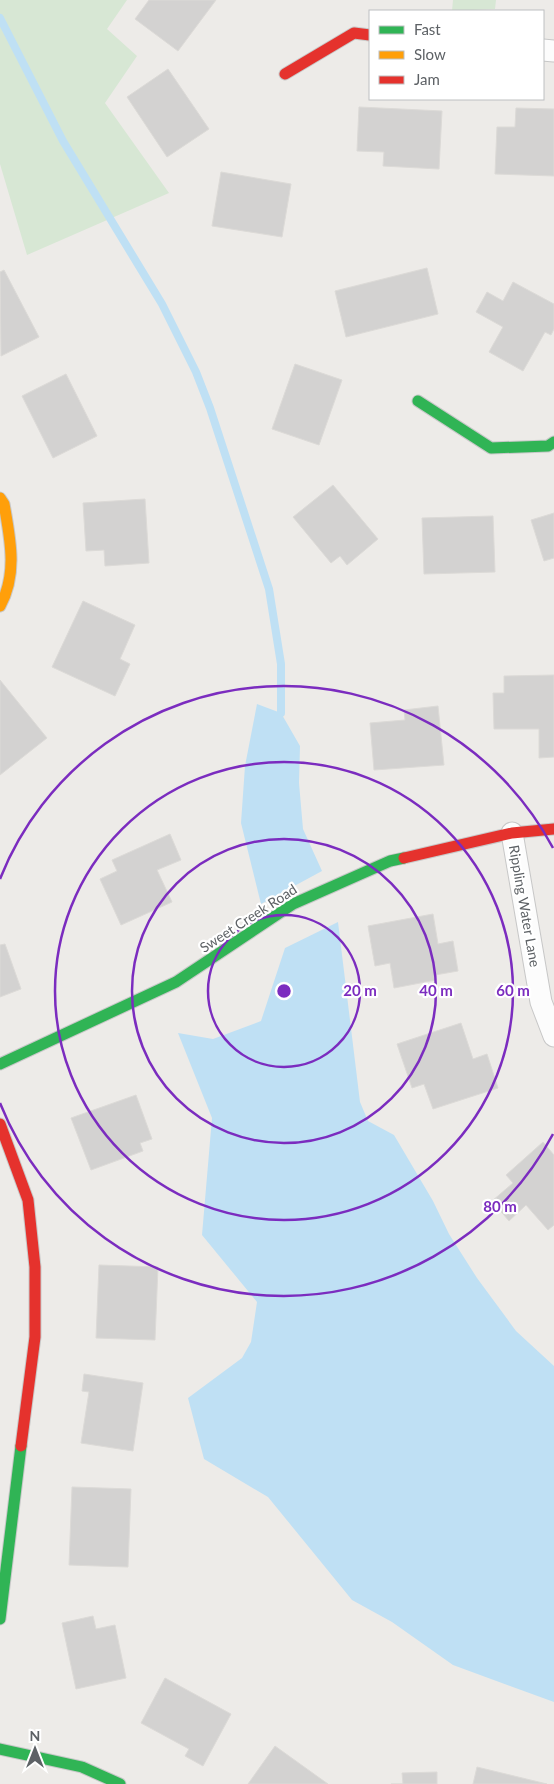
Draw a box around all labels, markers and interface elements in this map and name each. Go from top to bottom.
legend [369,10,544,100]
text: Fast [414,20,441,38]
text: Slow [414,45,446,63]
text: Jam [414,70,440,88]
street label: Rippling Water Lane [506,844,544,968]
street label: Sweet Creek Road [196,880,300,956]
text: 20 m [343,981,377,999]
text: 40 m [419,981,453,999]
text: 60 m [496,981,530,999]
centre of rings [275,982,293,1000]
text: 80 m [483,1197,517,1215]
north arrow [10,1724,60,1774]
text: N [30,1727,40,1744]

